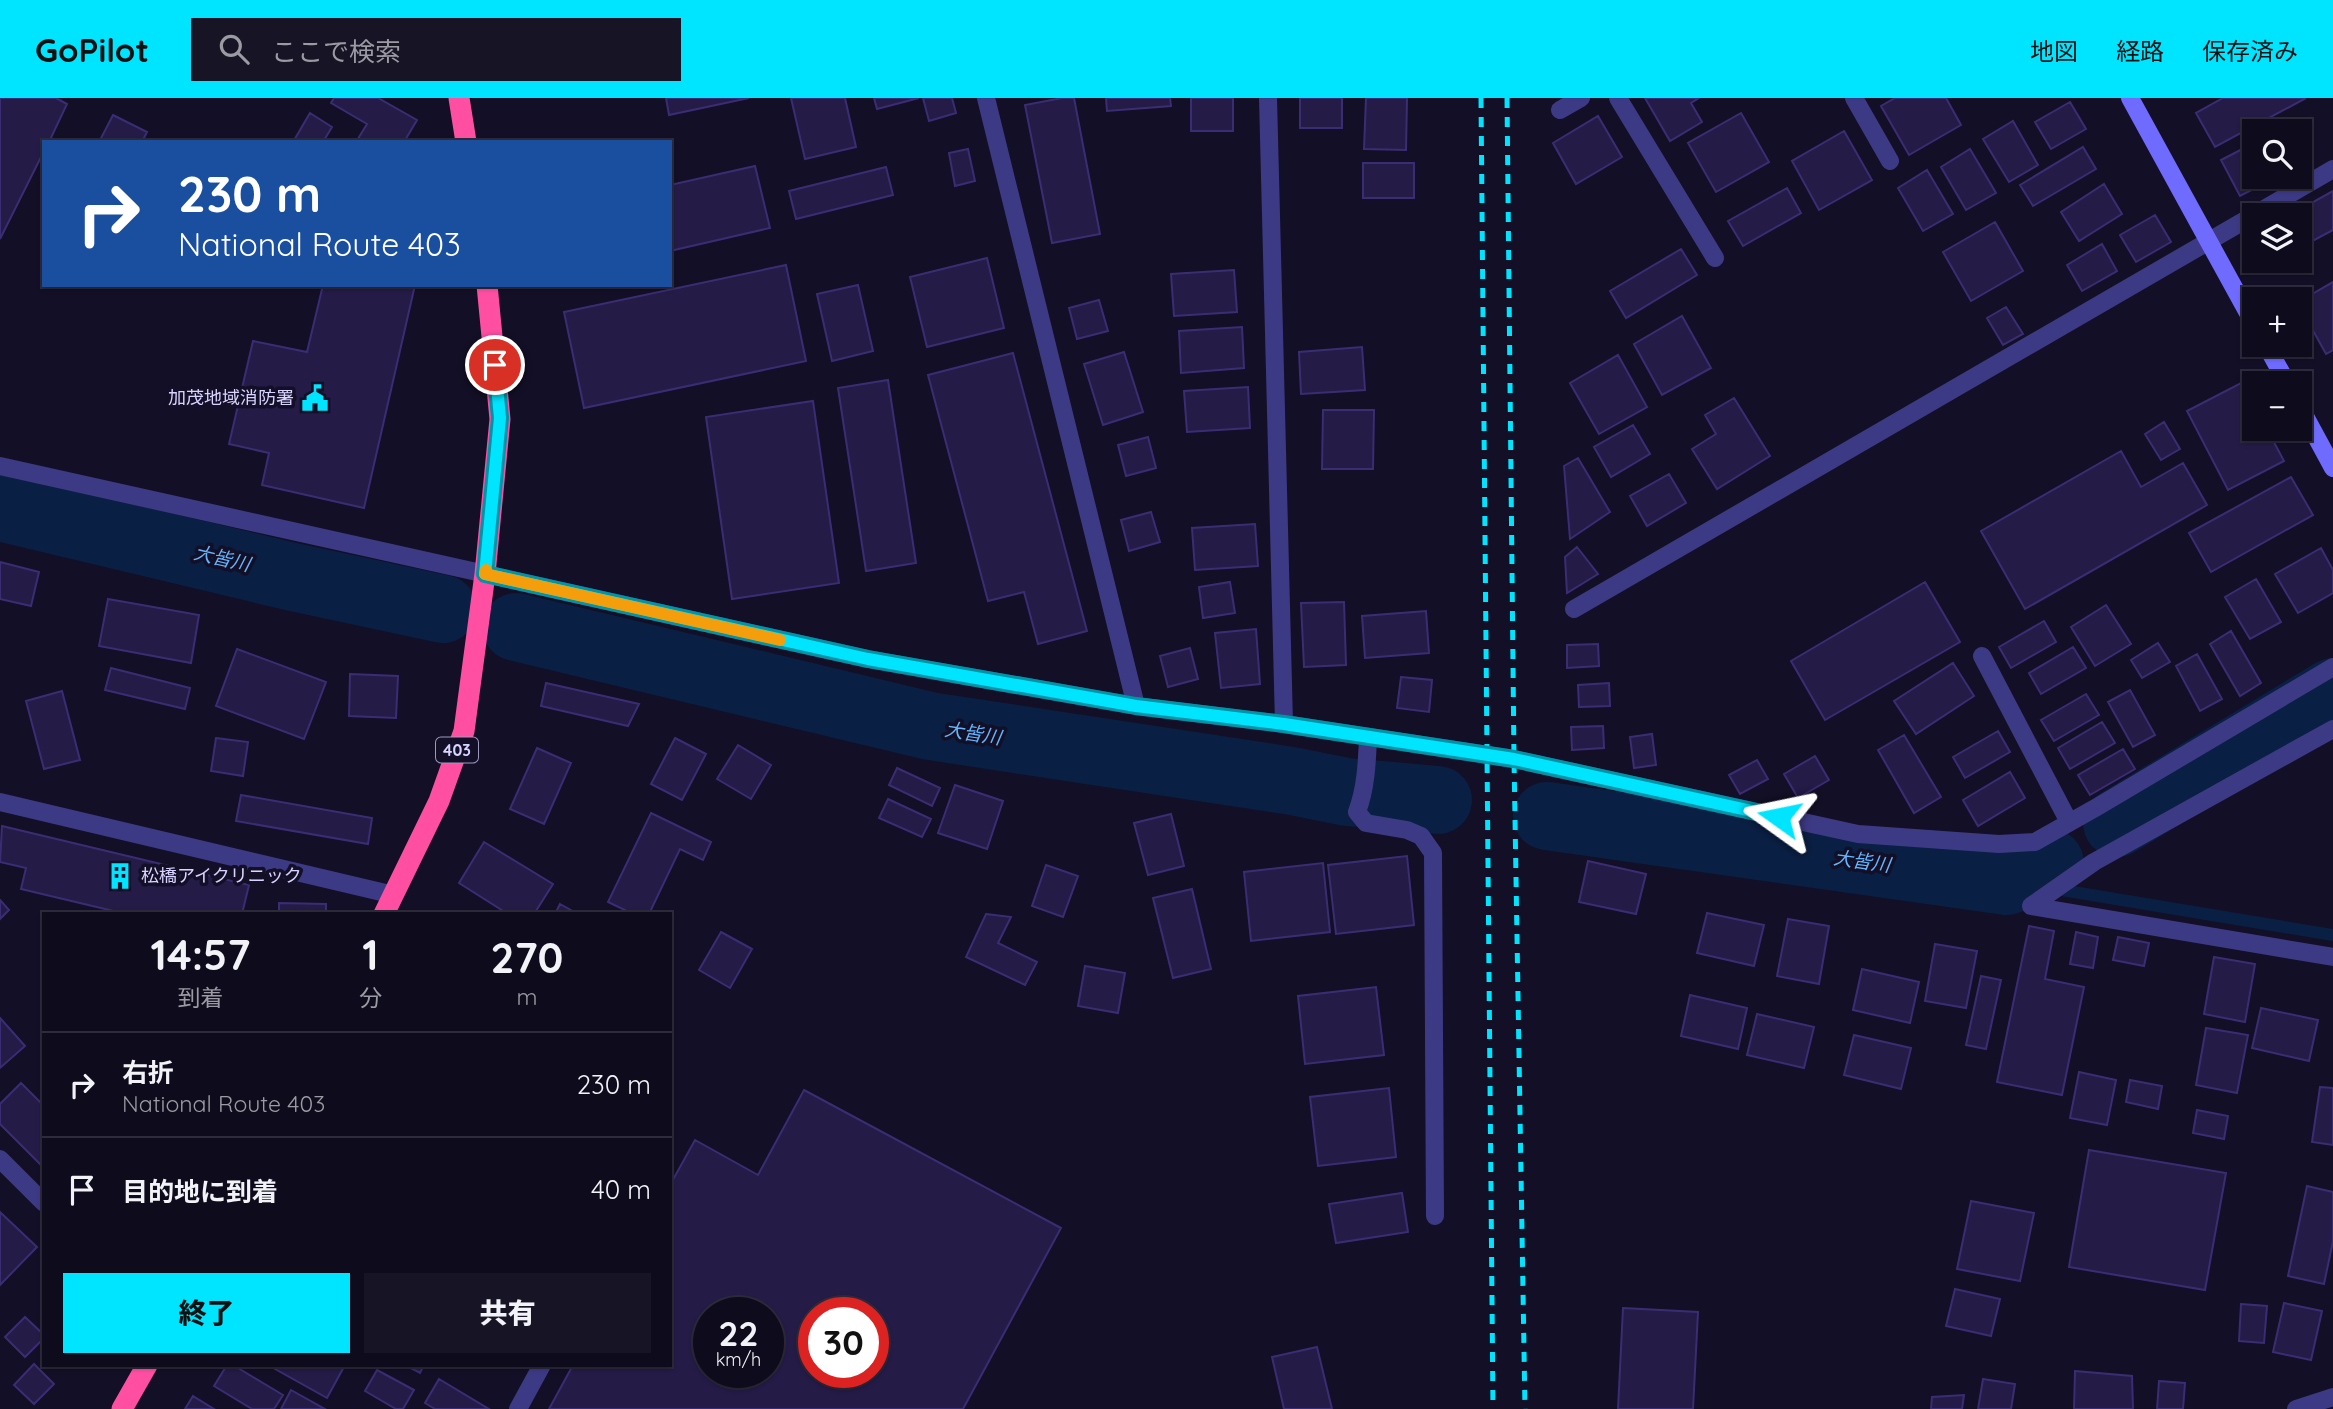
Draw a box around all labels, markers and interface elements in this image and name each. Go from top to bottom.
search box [191,18,681,81]
text: GoPilot [35,29,149,70]
icon: search [215,30,253,68]
text: ここで検索 [271,35,401,68]
text: 地図 [2030,36,2078,66]
text: 経路 [2116,36,2164,66]
text: 保存済み [2202,36,2298,66]
map controls [2242,119,2312,441]
button: search [2242,119,2312,189]
text: 230 m [178,163,321,224]
icon: right [63,168,154,259]
button: layers [2242,203,2312,273]
text: National Route 403 [178,224,461,264]
button: + [2242,287,2312,357]
pin [465,335,525,395]
icon: arrive [476,346,514,384]
button: − [2242,371,2312,441]
public building icon: 加茂地域消防署 [300,383,330,413]
place label: 加茂地域消防署 [168,386,294,409]
water label: 大皆川 [192,540,254,577]
water label: 大皆川 [943,717,1005,750]
road number: 403 [436,737,478,762]
position arrow [1742,780,1816,854]
water label: 大皆川 [1832,845,1894,877]
building icon: 松橋アイクリニック [105,861,135,891]
place label: 松橋アイクリニック [141,864,302,887]
text: 14:57 [151,928,250,981]
text: 1 [362,928,379,981]
text: 270 [491,931,563,984]
text: m [516,982,537,1011]
text: 到着 [177,983,223,1012]
text: 分 [359,983,382,1012]
text: 右折 [122,1056,174,1089]
icon: right [63,1066,101,1104]
text: 230 m [577,1068,651,1101]
text: National Route 403 [122,1089,325,1118]
icon: arrive [63,1171,101,1209]
text: 40 m [591,1173,651,1206]
text: 目的地に到着 [122,1175,278,1208]
button: 終了 [63,1273,350,1353]
button: 共有 [364,1273,651,1353]
speed limit sign: 30 [798,1297,889,1388]
text: 22 [719,1311,758,1355]
text: km/h [716,1348,761,1371]

